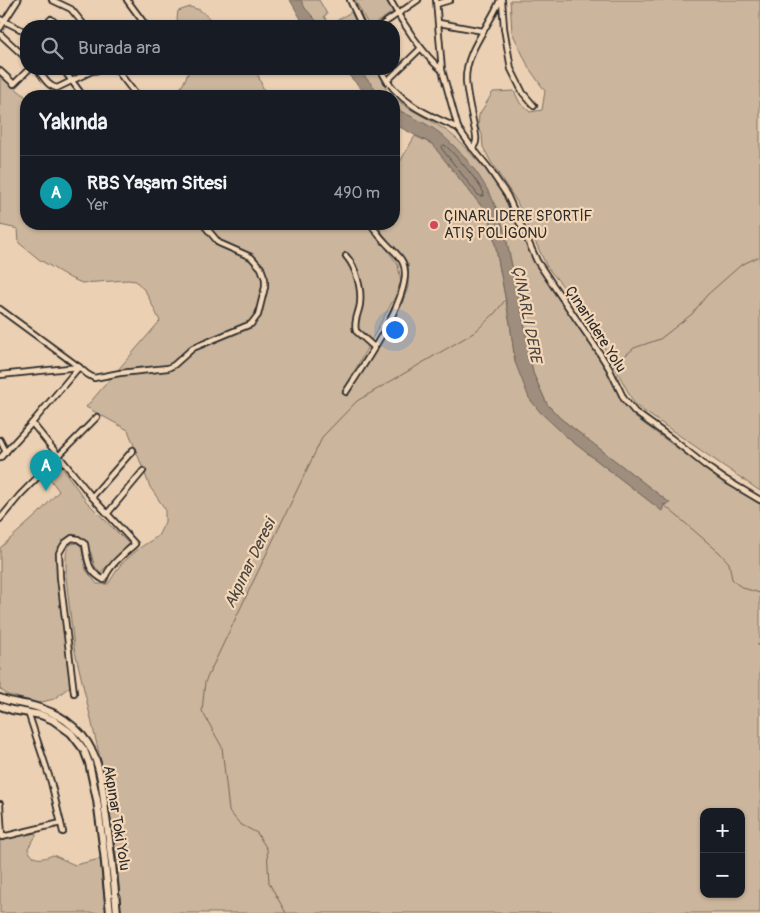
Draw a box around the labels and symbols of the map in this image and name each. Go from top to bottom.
place label: ÇINARLIDERE SPORTİF ATIŞ POLİGONU [444,207,593,243]
marker: ÇINARLIDERE SPORTİF ATIŞ POLİGONU [428,219,440,231]
water label: ÇINARLI DERE [508,264,547,367]
street label: Çınarlıdere Yolu [561,283,631,376]
your location [382,317,408,343]
pin: A [30,450,62,491]
water label: Akpınar Deresi [220,514,281,611]
street label: Akpınar Toki Yolu [99,764,134,872]

